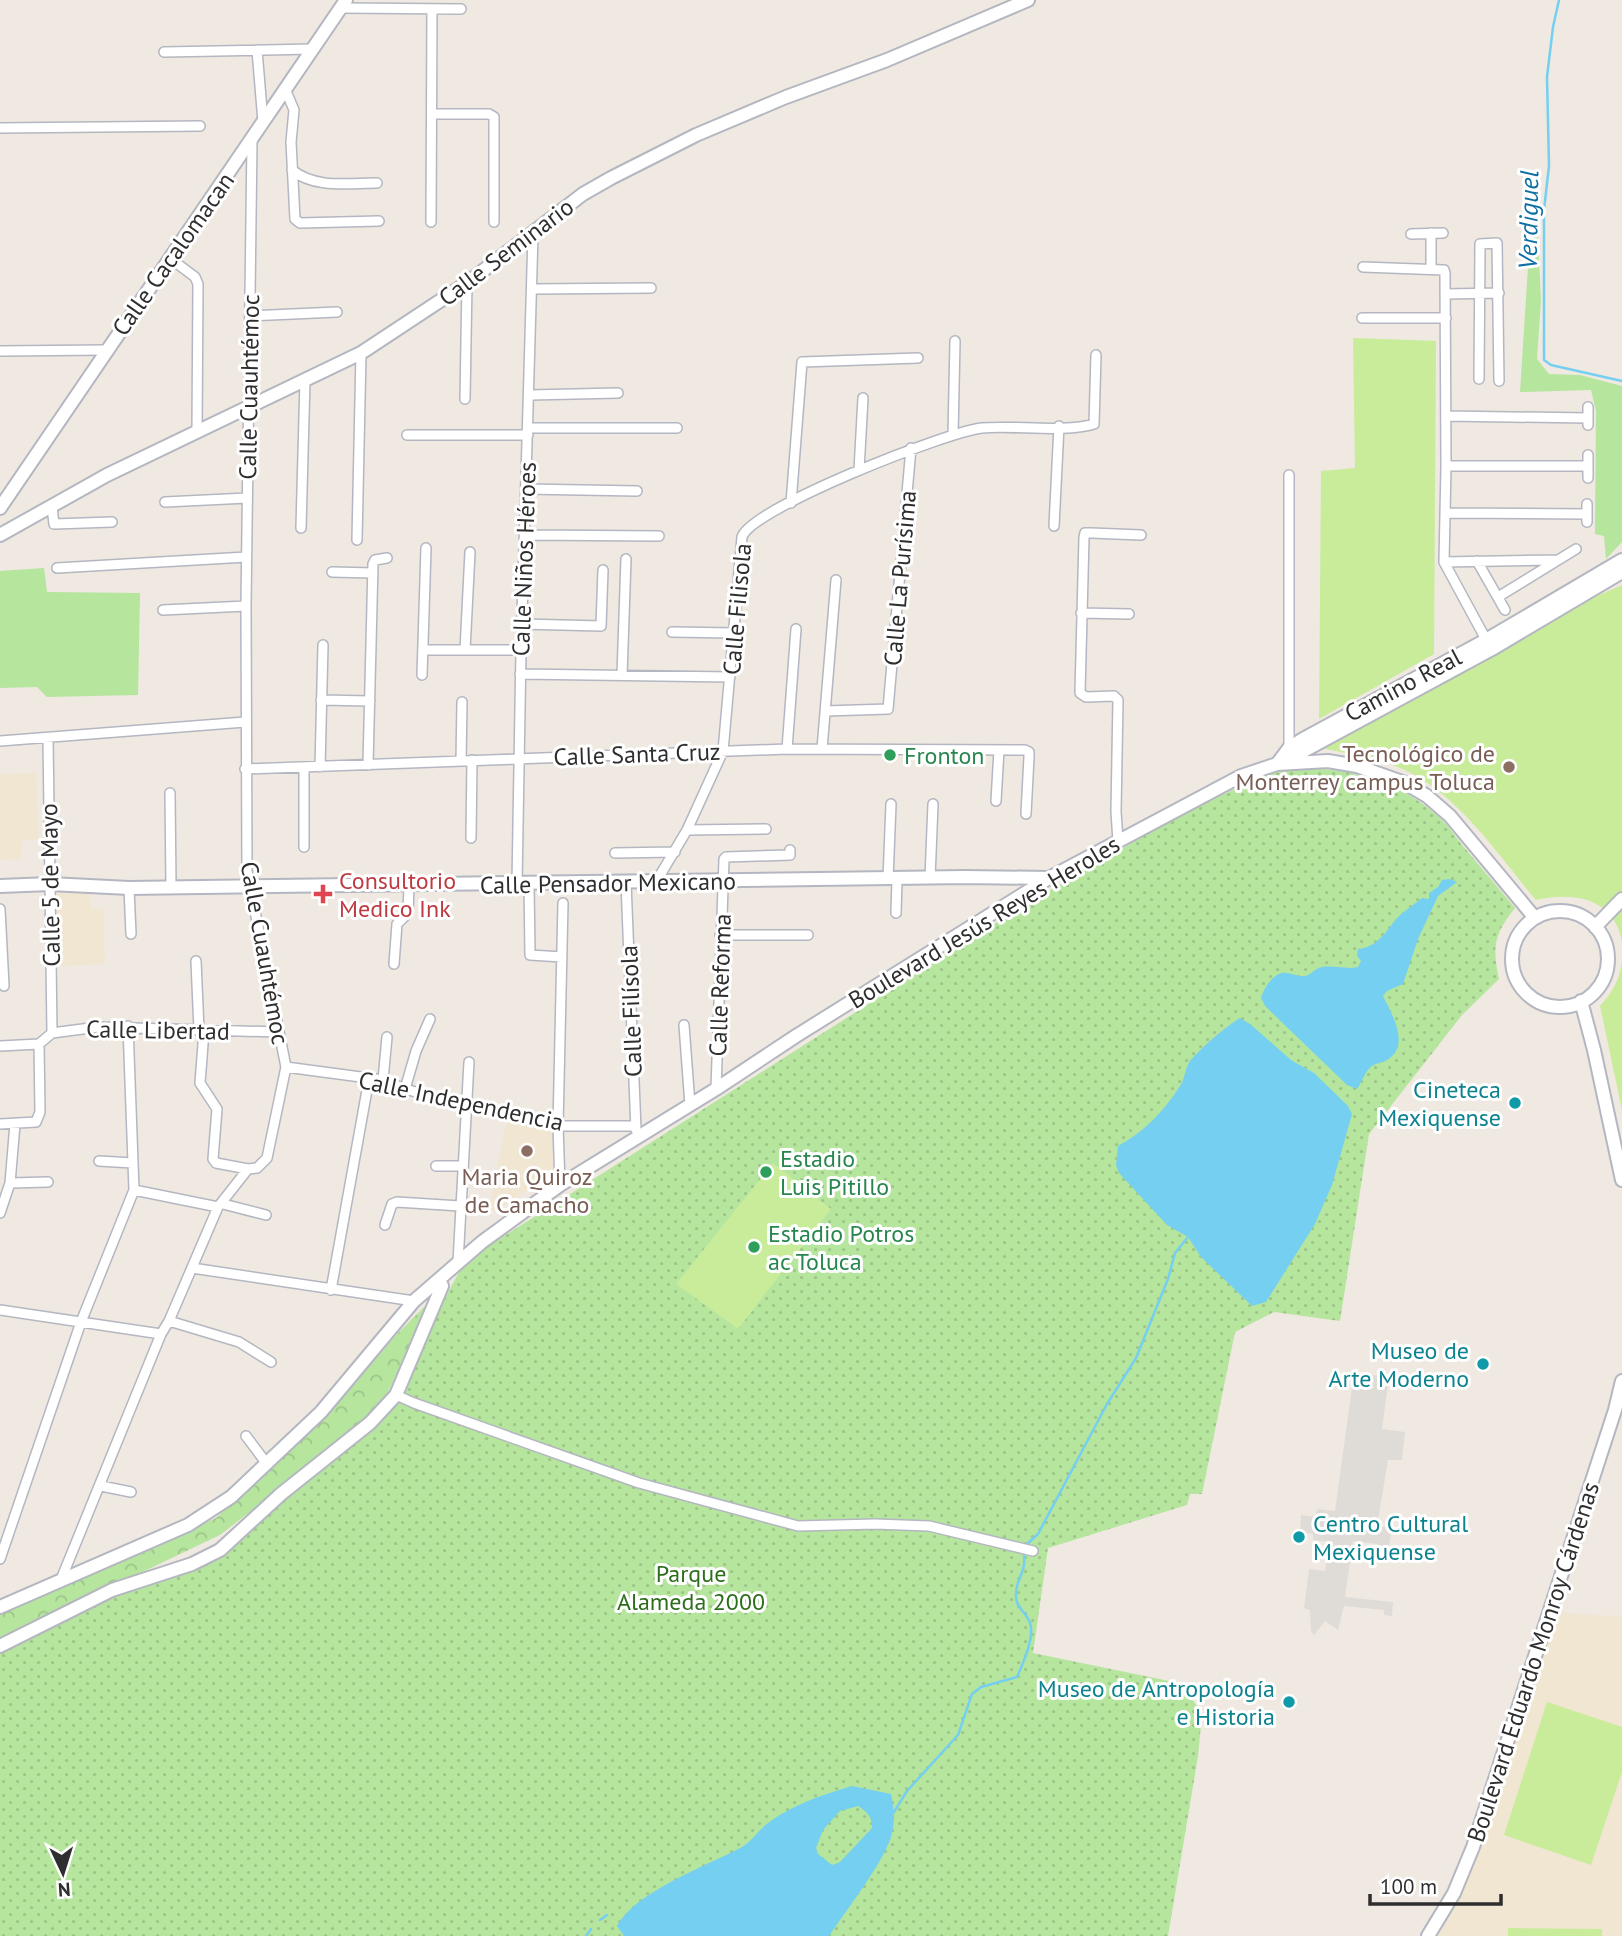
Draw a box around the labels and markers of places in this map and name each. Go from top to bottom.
place label: Tecnológico de Monterrey campus Toluca [1236,738,1495,797]
place label: Fronton [904,740,984,771]
marker: Fronton [882,747,898,763]
marker: Tecnológico de Monterrey campus Toluca [1501,759,1517,775]
place label: Consultorio Medico Ink [339,865,456,924]
marker: Consultorio Medico Ink [313,884,333,904]
place label: Cineteca Mexiquense [1378,1074,1501,1133]
marker: Cineteca Mexiquense [1507,1095,1523,1111]
marker: Maria Quiroz de Camacho [519,1143,535,1159]
place label: Estadio Luis Pitillo [780,1143,889,1202]
place label: Maria Quiroz de Camacho [462,1161,592,1220]
marker: Estadio Luis Pitillo [758,1164,774,1180]
place label: Estadio Potros ac Toluca [768,1218,914,1277]
marker: Estadio Potros ac Toluca [746,1239,762,1255]
place label: Museo de Arte Moderno [1329,1335,1469,1394]
marker: Museo de Arte Moderno [1475,1356,1491,1372]
place label: Centro Cultural Mexiquense [1313,1508,1468,1567]
marker: Centro Cultural Mexiquense [1291,1529,1307,1545]
place label: Museo de Antropología e Historia [1038,1673,1275,1732]
marker: Museo de Antropología e Historia [1281,1694,1297,1710]

